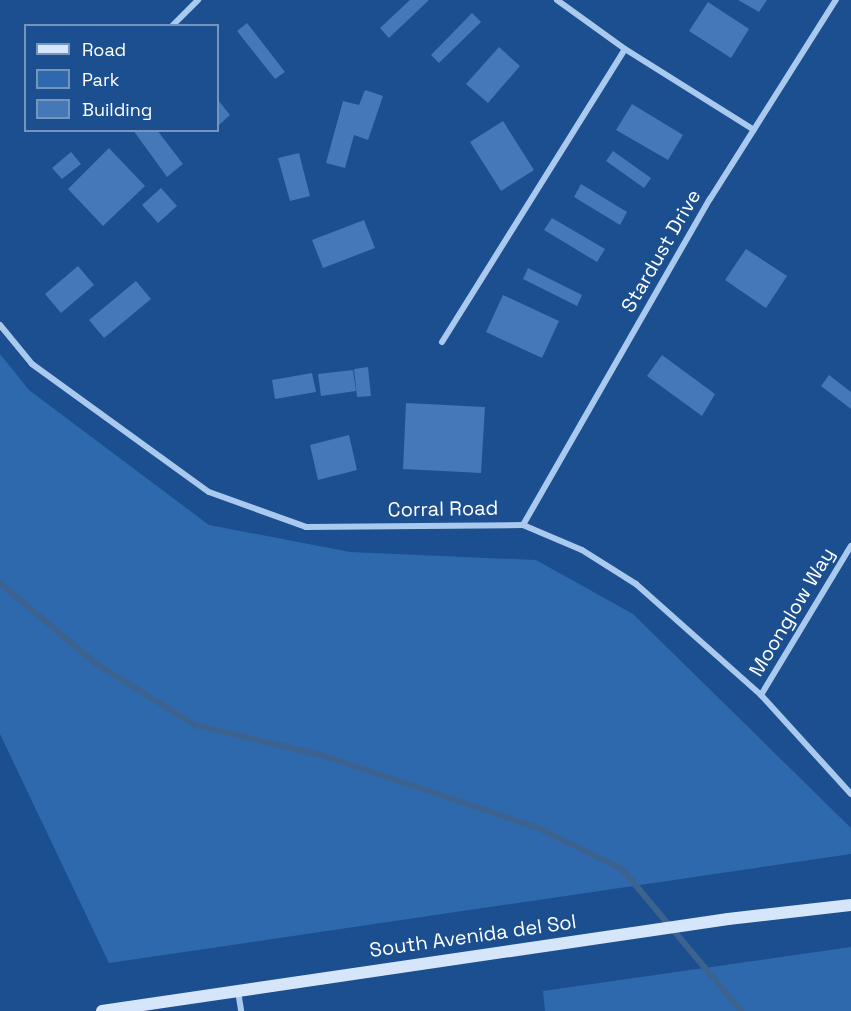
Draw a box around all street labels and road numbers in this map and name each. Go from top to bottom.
street label: Stardust Drive [616,185,706,317]
street label: Corral Road [388,496,498,522]
street label: Moonglow Way [744,543,840,681]
street label: South Avenida del Sol [368,910,578,962]

